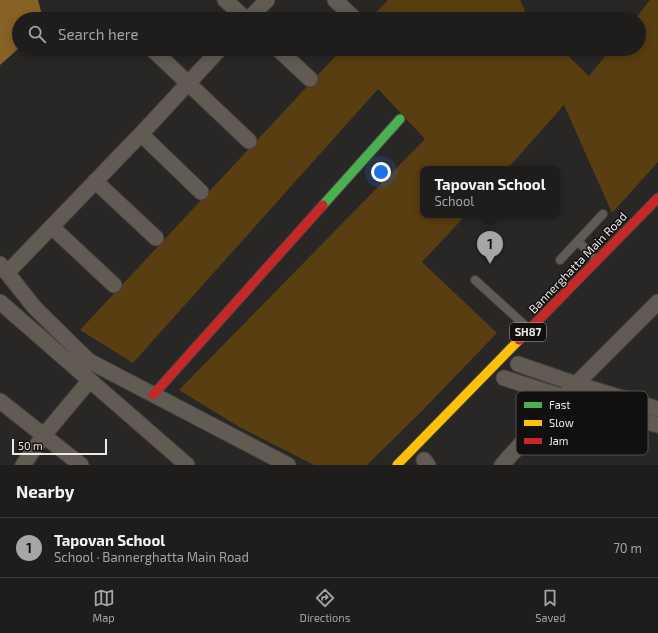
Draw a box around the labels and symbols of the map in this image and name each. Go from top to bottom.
your location [371,162,391,182]
street label: Bannerghatta Main Road [525,209,629,316]
pin: 1 [477,231,503,264]
road number: SH87 [510,323,546,341]
legend [516,391,648,455]
text: Fast [549,398,571,411]
text: Slow [549,416,574,429]
text: Jam [549,434,568,447]
scale bar [12,437,107,456]

